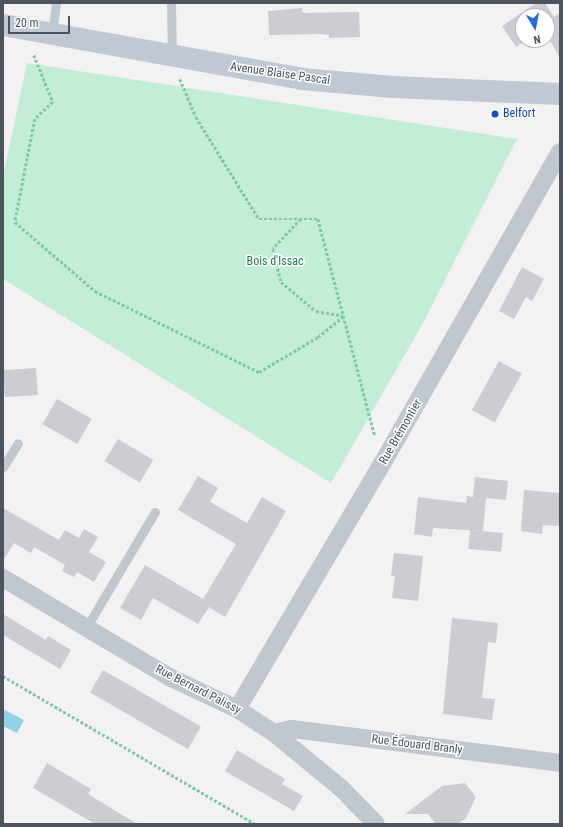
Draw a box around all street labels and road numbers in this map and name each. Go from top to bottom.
street label: Avenue Blaise Pascal [229,60,331,88]
street label: Rue Brémontier [377,397,425,467]
street label: Rue Bernard Palissy [153,662,243,718]
street label: Rue Édouard Branly [371,732,463,758]

